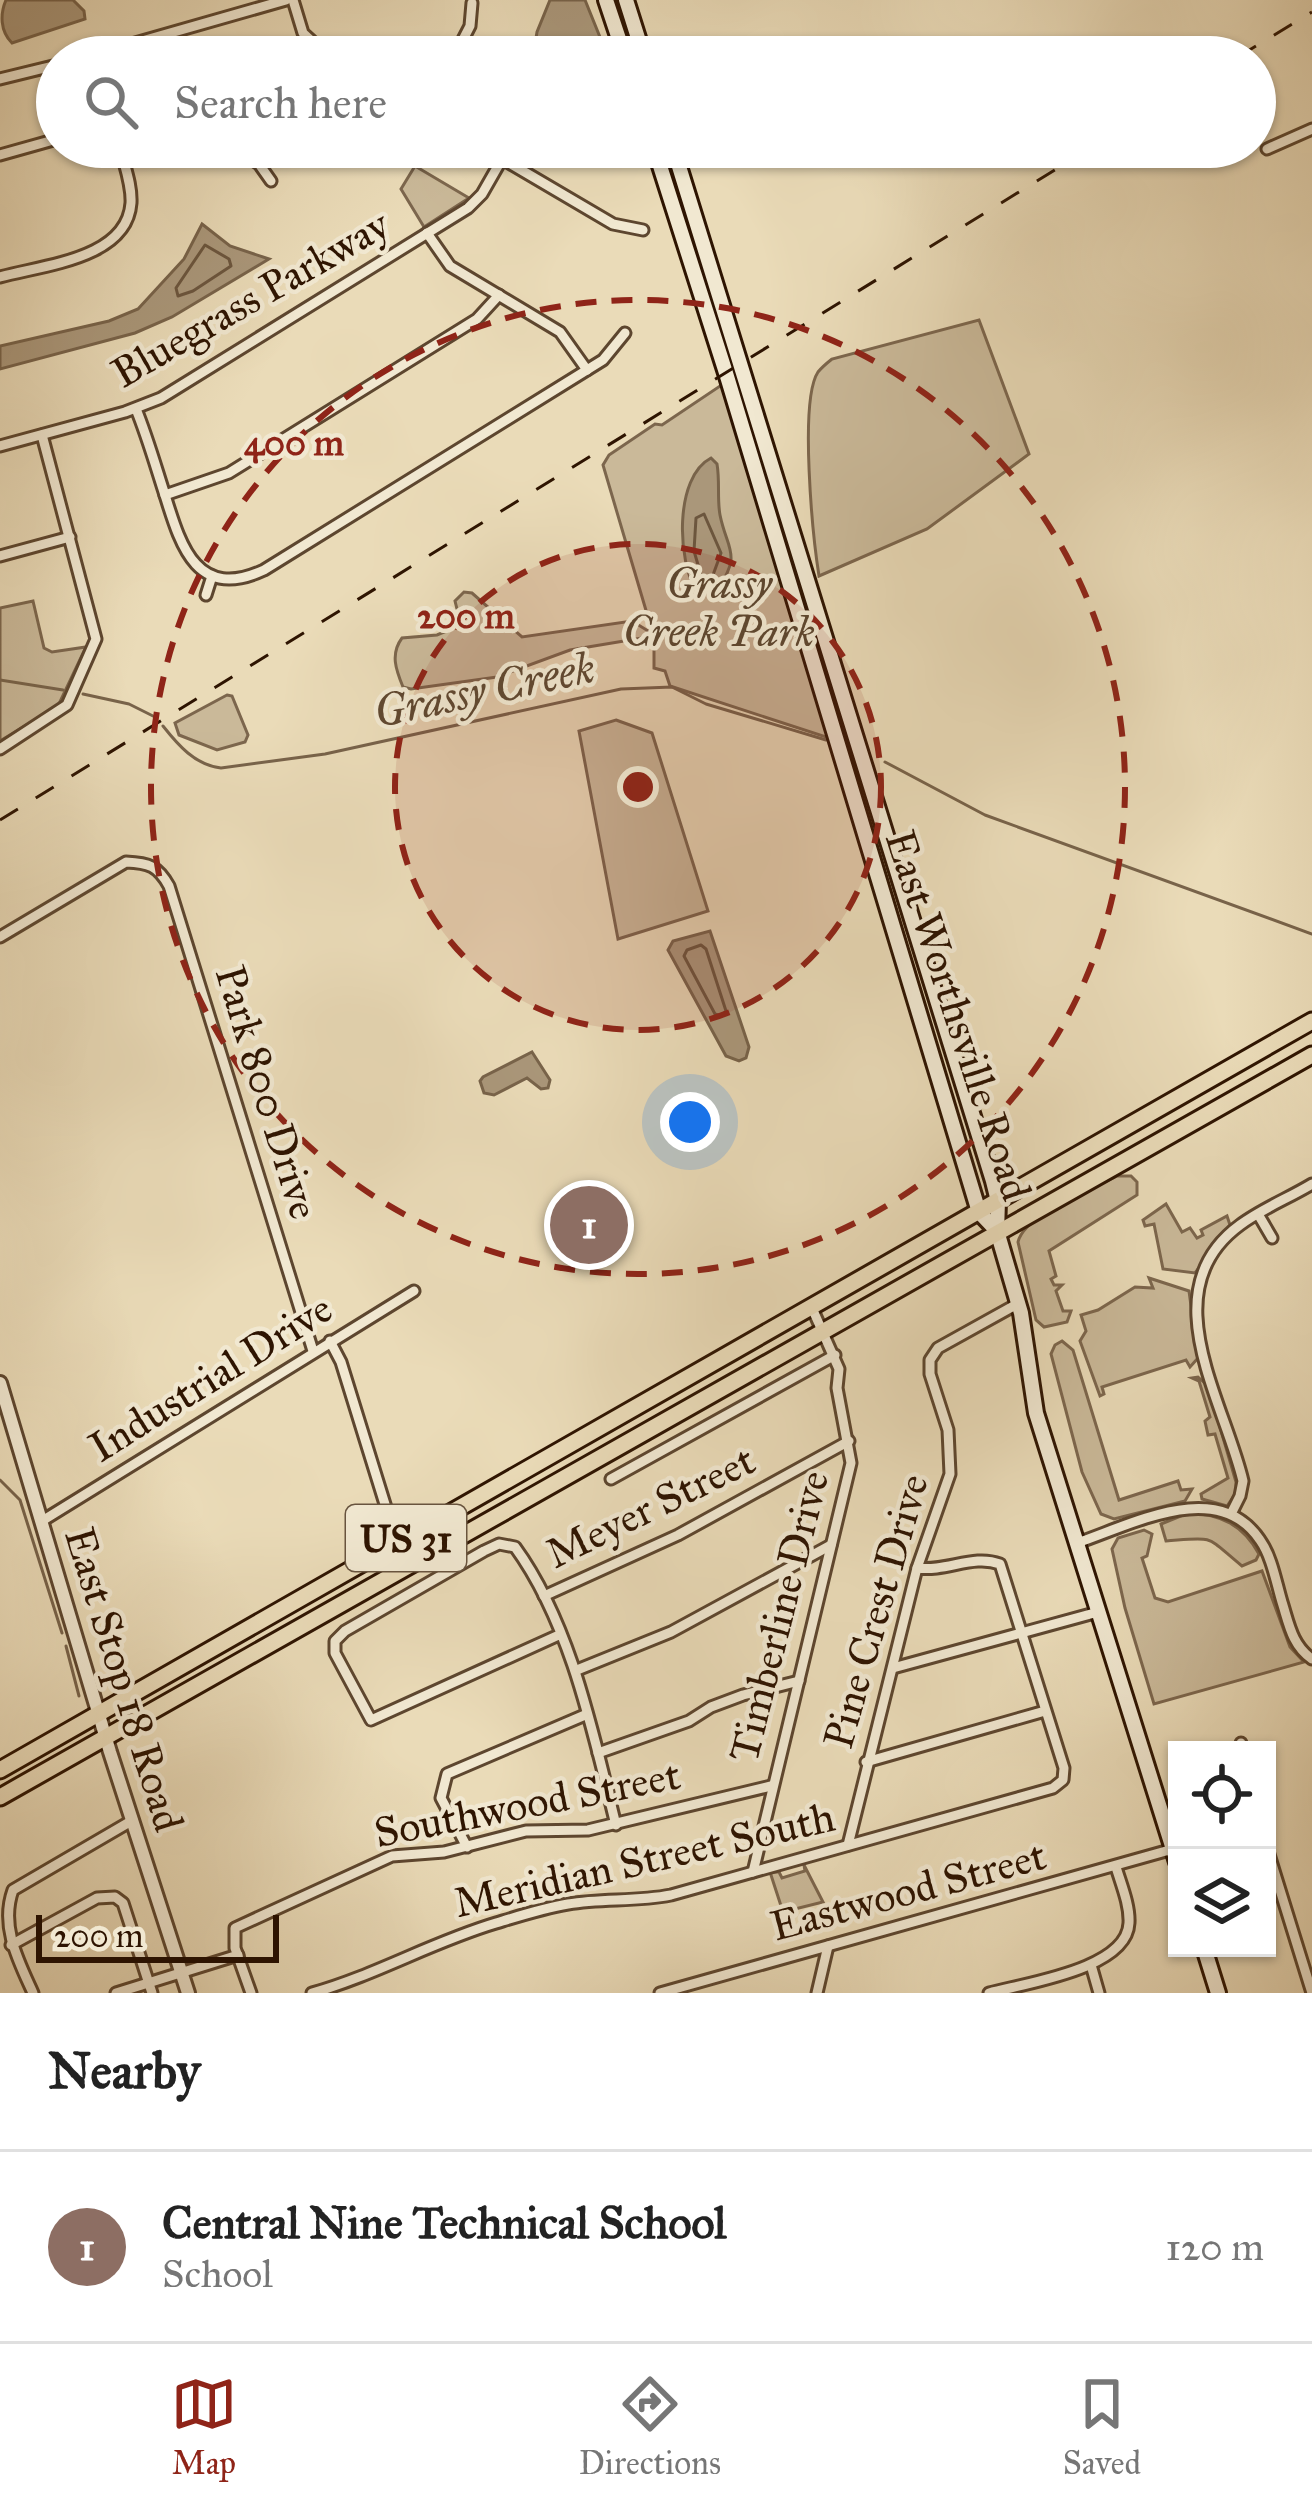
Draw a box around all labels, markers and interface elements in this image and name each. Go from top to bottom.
search box [36,36,1276,168]
icon: search [78,69,144,135]
text: Search here [174,75,387,130]
street label: Bluegrass Parkway [103,198,400,399]
text: 400 m [244,421,345,465]
park label: Grassy Creek Park [623,558,815,658]
text: 200 m [417,594,516,638]
water label: Grassy Creek [369,639,600,740]
centre of rings [617,766,659,808]
street label: East Worthsville Road [874,824,1042,1207]
street label: Park 800 Drive [204,959,330,1225]
your location [660,1092,720,1152]
pin: 1 [550,1180,628,1270]
street label: Industrial Drive [79,1282,342,1473]
street label: Meyer Street [537,1434,764,1580]
street label: Timberline Drive [718,1465,840,1767]
street label: Pine Crest Drive [812,1468,940,1754]
road number: US 31 [346,1505,466,1571]
street label: East Stop 18 Road [53,1521,195,1838]
map controls [1168,1741,1276,1957]
button: locate [1168,1741,1276,1849]
street label: Southwood Street [370,1749,685,1859]
street label: Meridian Street South [449,1791,840,1929]
street label: Eastwood Street [765,1829,1052,1953]
button: layers [1168,1849,1276,1957]
scale bar [36,1909,279,1962]
text: 200 m [54,1916,144,1956]
text: Nearby [48,2040,200,2102]
text: Central Nine Technical School [162,2195,726,2250]
text: 1 [79,2223,95,2271]
text: 120 m [1165,2223,1264,2271]
text: School [162,2250,273,2298]
tab: Map [171,2371,237,2483]
tab: Directions [579,2371,721,2483]
tab: Saved [1063,2371,1141,2483]

